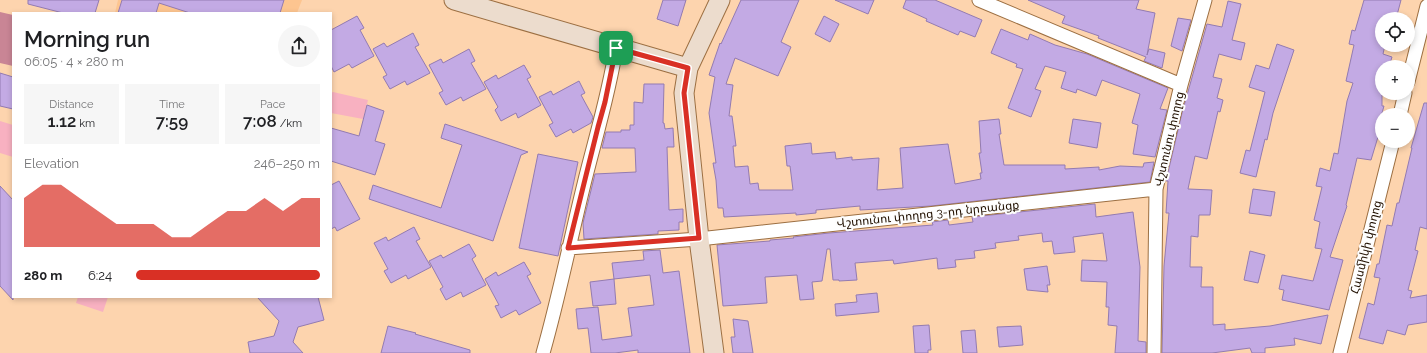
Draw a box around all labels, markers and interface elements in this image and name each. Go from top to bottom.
map controls [1375,12,1415,148]
button: locate [1375,12,1415,52]
button: share [278,25,320,67]
text: Morning run [24,26,150,52]
pin [599,31,633,65]
icon: arrive [605,37,627,59]
text: 06:05 · 4 × 280 m [24,54,124,69]
button: + [1375,60,1415,100]
street label: Վշտունու փողոց [1151,90,1187,188]
text: Distance [49,98,93,111]
text: Time [159,98,185,111]
text: Pace [260,98,285,111]
button: − [1375,108,1415,148]
text: 1.12 [47,111,76,131]
text: 7:59 [156,111,188,131]
text: 7:08 [243,111,277,131]
text: km [76,117,95,130]
text: /km [277,117,302,130]
text: Elevation [24,156,79,171]
text: 246–250 m [254,156,320,171]
street label: Վշտունու փողոց 3-րդ նրբանցք [836,197,1020,231]
street label: Հասմիկի փողոց [1348,199,1384,295]
text: 280 m [24,268,62,283]
text: 6:24 [88,268,112,283]

